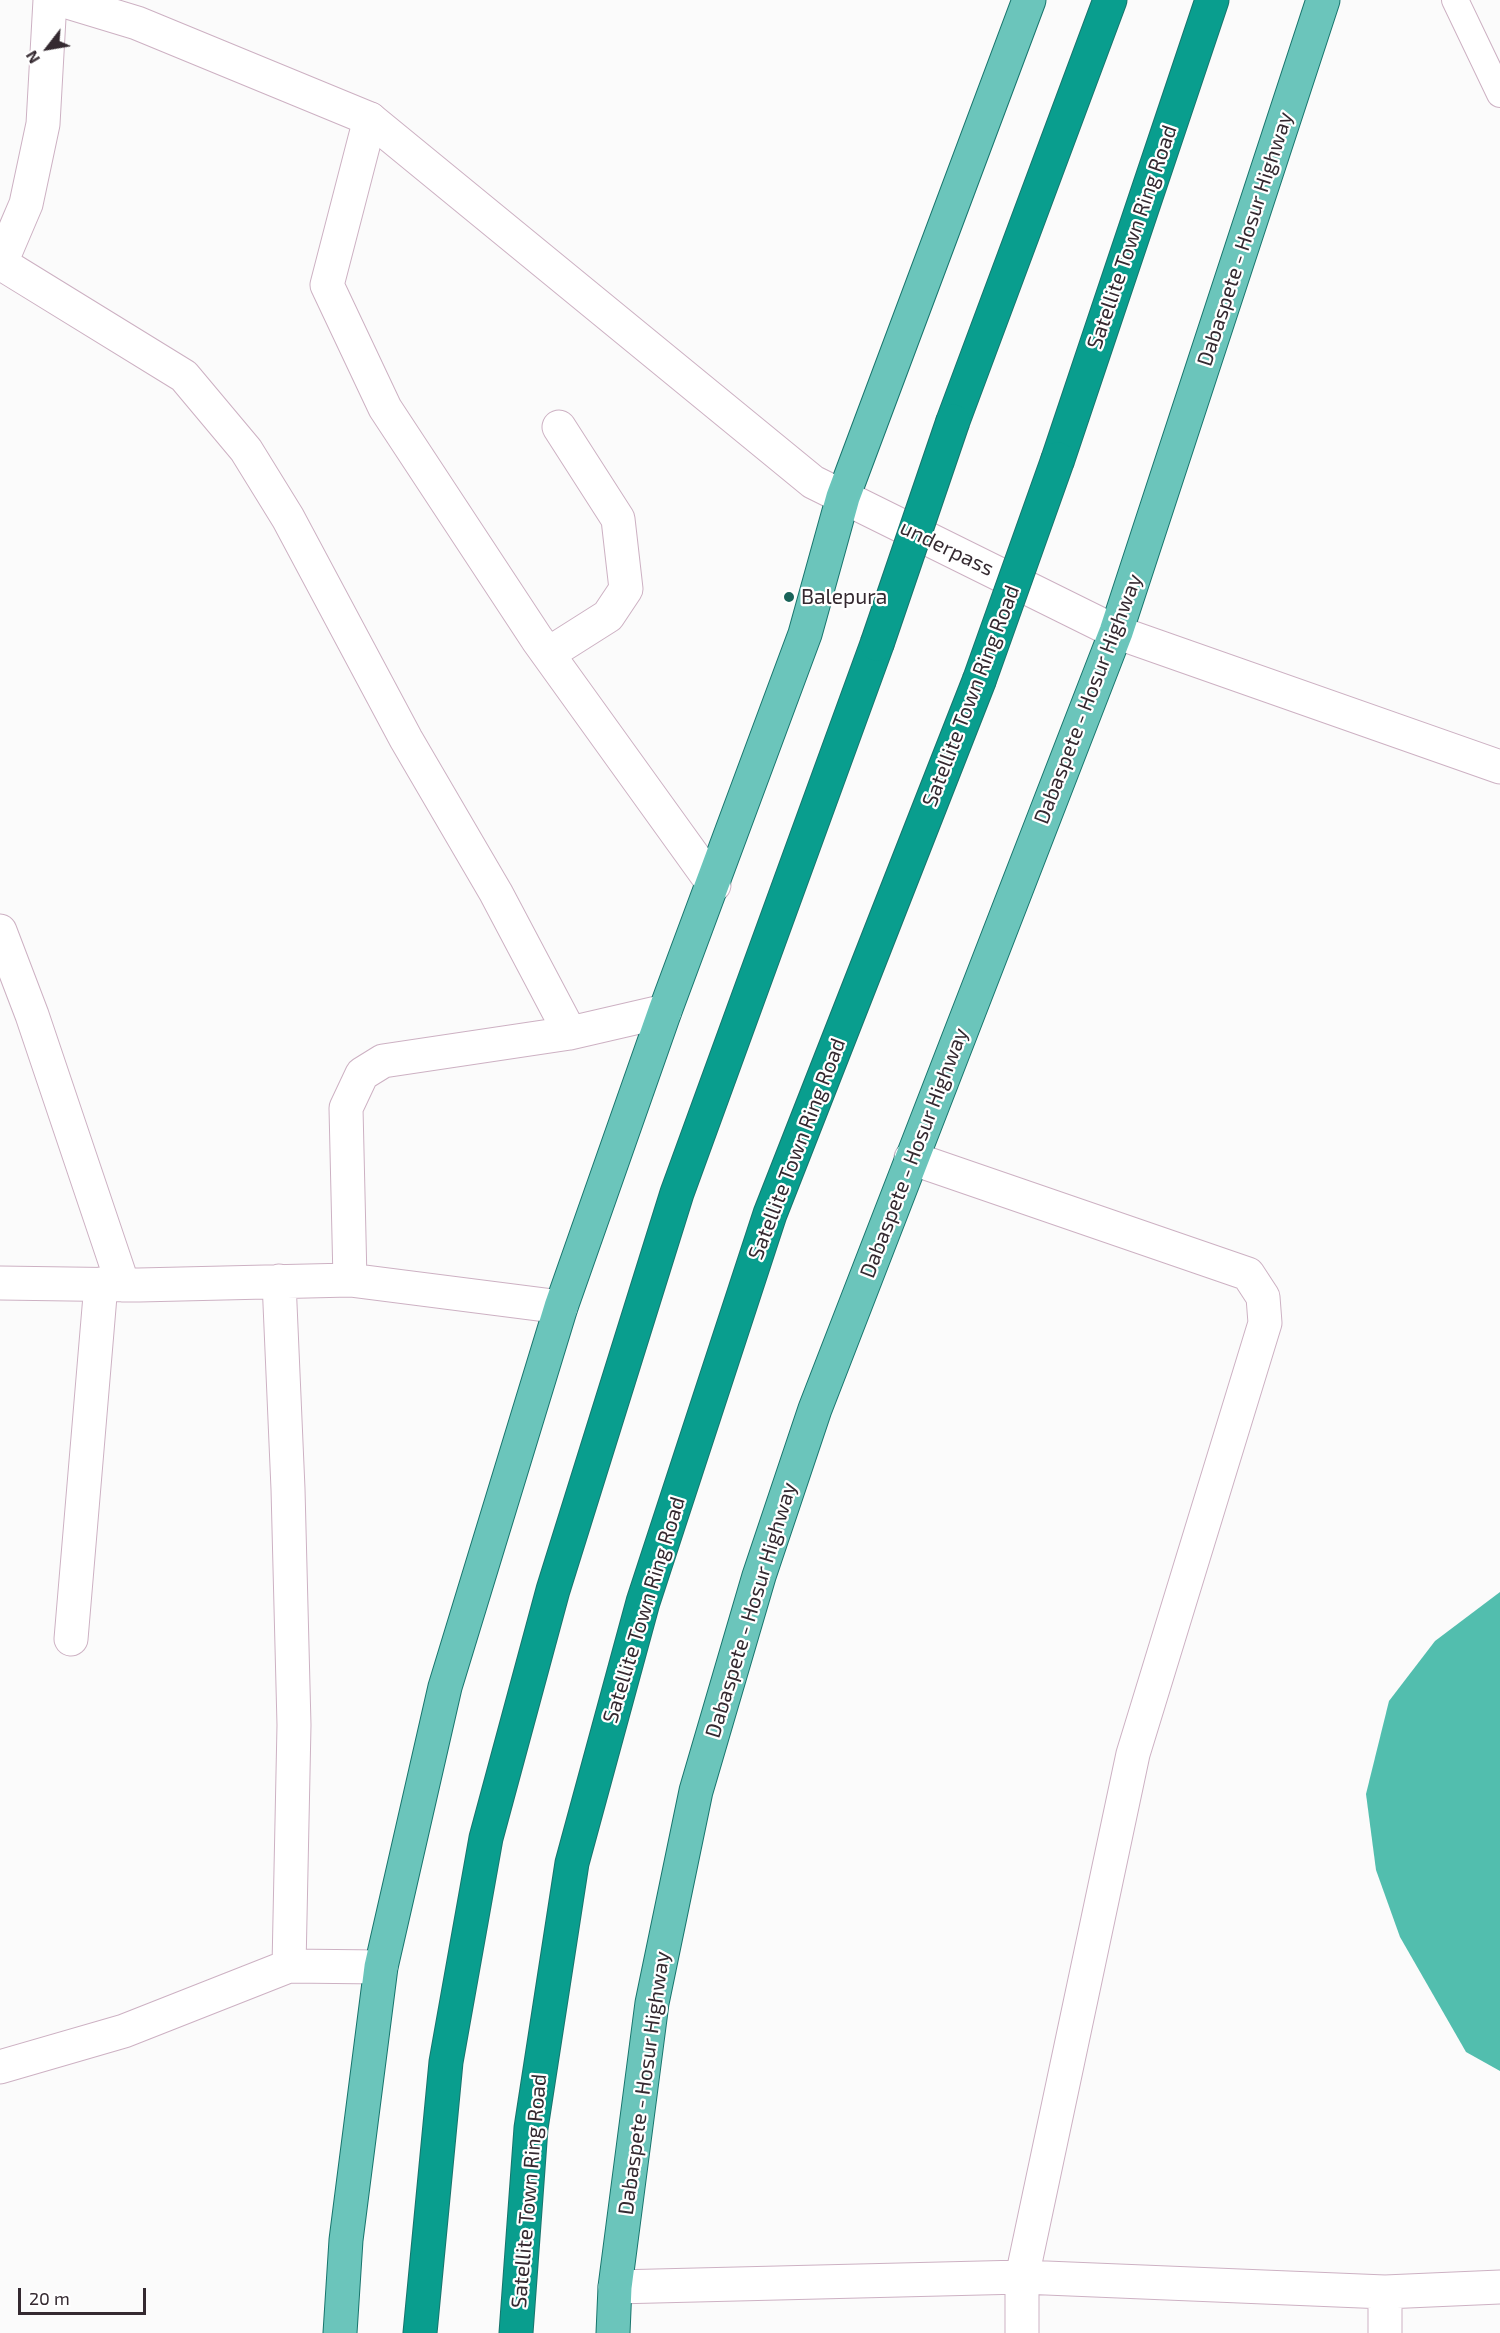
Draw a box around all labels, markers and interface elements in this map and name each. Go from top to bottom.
north arrow [18,18,78,78]
text: N [21,48,43,67]
street label: Dabaspete - Hosur Highway [1192,109,1298,369]
street label: Satellite Town Ring Road [1082,122,1182,352]
street label: underpass [896,515,998,581]
street label: Dabaspete - Hosur Highway [1029,570,1147,828]
street label: Satellite Town Ring Road [917,582,1025,810]
place label: Balepura [801,584,887,610]
marker: Balepura [782,590,796,604]
street label: Dabaspete - Hosur Highway [855,1024,973,1282]
street label: Satellite Town Ring Road [743,1035,851,1263]
street label: Dabaspete - Hosur Highway [700,1479,802,1741]
street label: Satellite Town Ring Road [598,1494,690,1726]
street label: Dabaspete - Hosur Highway [613,1950,675,2216]
street label: Satellite Town Ring Road [506,2073,552,2309]
scale bar [21,2276,148,2314]
text: 20 m [29,2287,70,2309]

